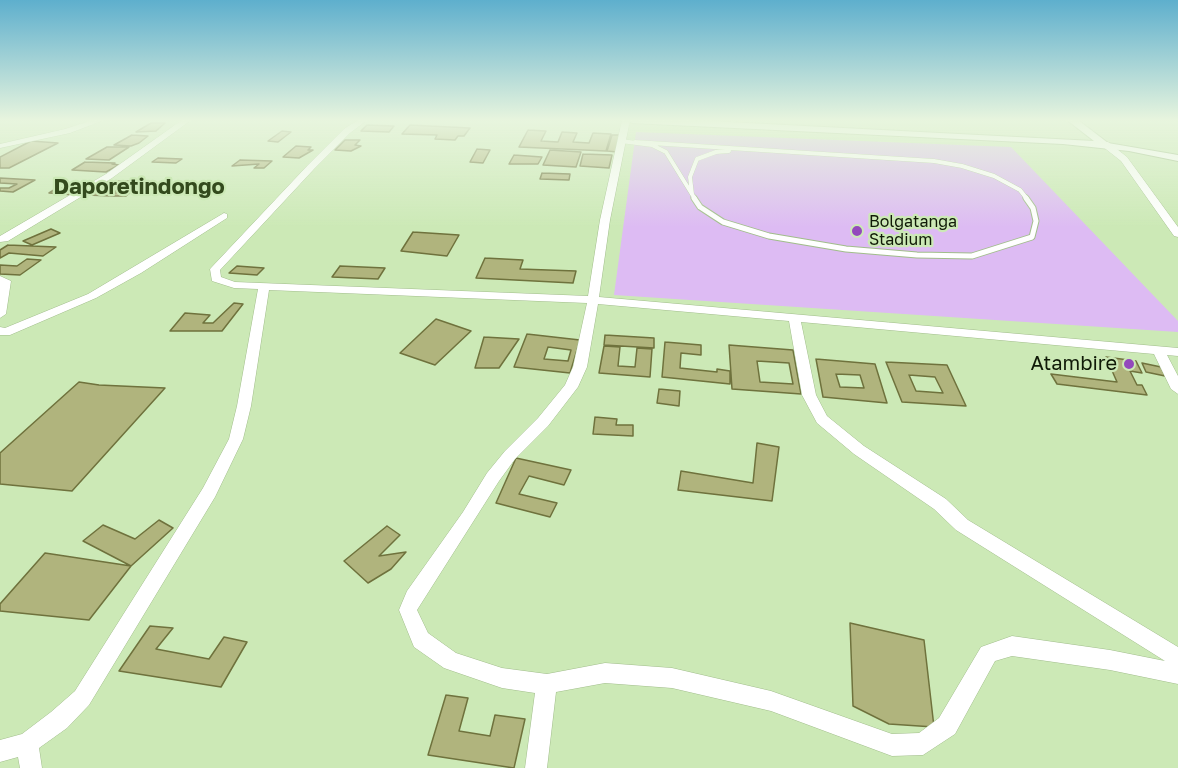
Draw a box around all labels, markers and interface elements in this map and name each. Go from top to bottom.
district label: Daporetindongo [53,174,225,200]
place label: Bolgatanga Stadium [869,212,957,250]
marker: Bolgatanga Stadium [850,224,864,238]
place label: Atambire [1031,352,1117,376]
marker: Atambire [1122,357,1136,371]

